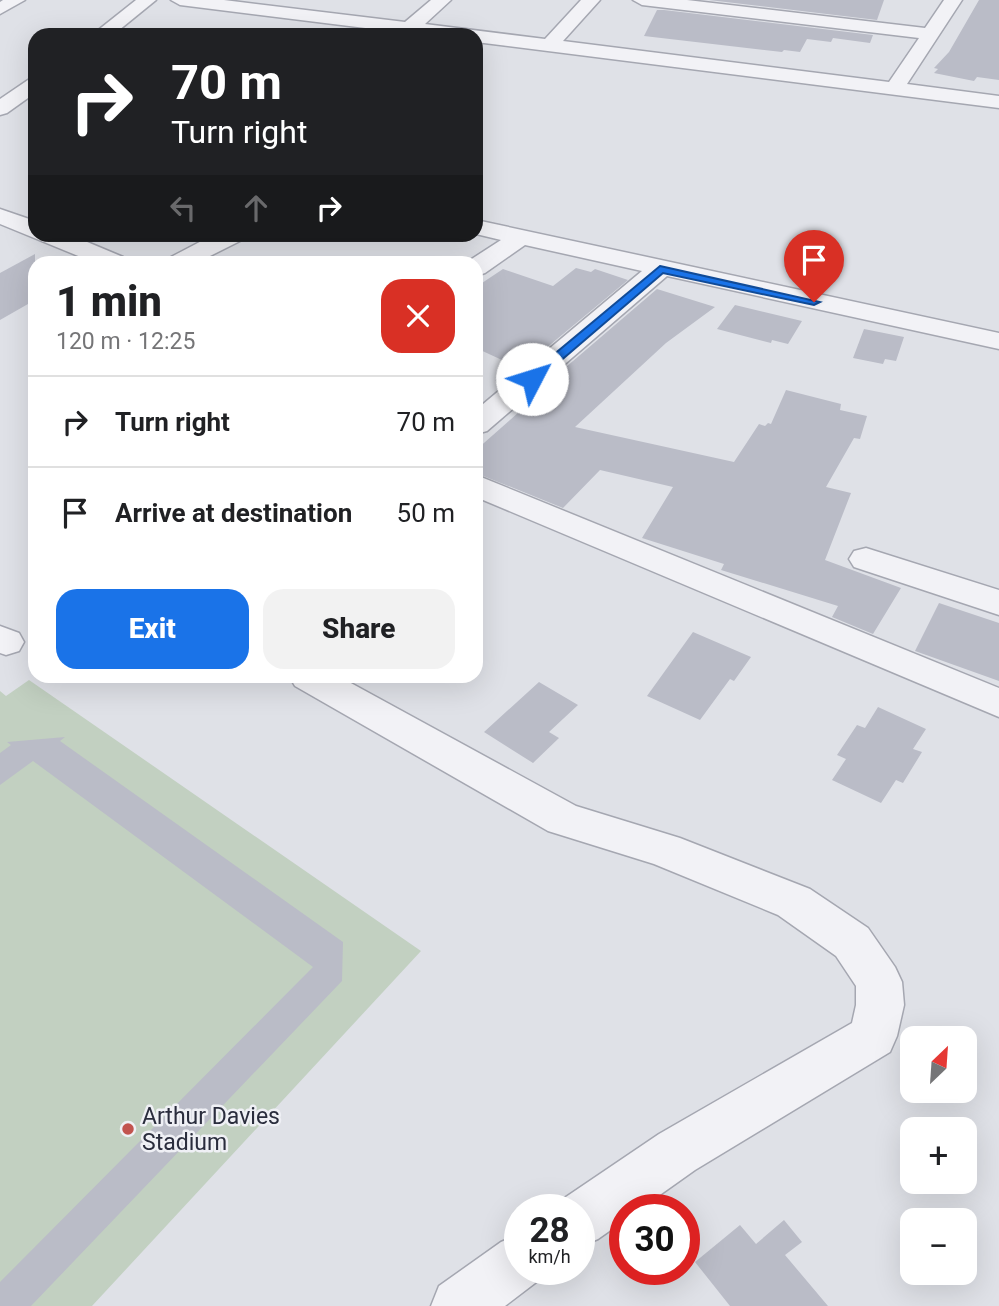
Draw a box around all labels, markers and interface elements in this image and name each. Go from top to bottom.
text: 70 m [171,54,282,111]
icon: right [56,56,147,147]
text: Turn right [171,113,307,151]
icon: left [164,189,202,227]
icon: ahead [237,189,275,227]
icon: right [310,189,348,227]
pin [784,230,844,302]
icon: arrive [795,241,833,279]
text: 1 min [56,277,162,326]
button: close [381,279,455,353]
text: 120 m · 12:25 [56,328,195,355]
position arrow [495,342,569,416]
icon: right [56,403,94,441]
text: Turn right [115,407,230,437]
text: 70 m [397,407,455,437]
icon: arrive [56,494,94,532]
text: Arrive at destination [115,498,352,528]
text: 50 m [397,498,455,528]
button: Exit [56,589,249,669]
button: Share [263,589,455,669]
north arrow [900,1026,976,1102]
map controls [900,1026,977,1285]
place label: Arthur Davies Stadium [142,1103,280,1156]
button: + [900,1117,977,1194]
marker: Arthur Davies Stadium [120,1121,136,1137]
speed limit sign: 30 [609,1194,700,1285]
button: − [900,1208,977,1285]
text: 28 [529,1210,570,1251]
text: km/h [528,1246,571,1267]

